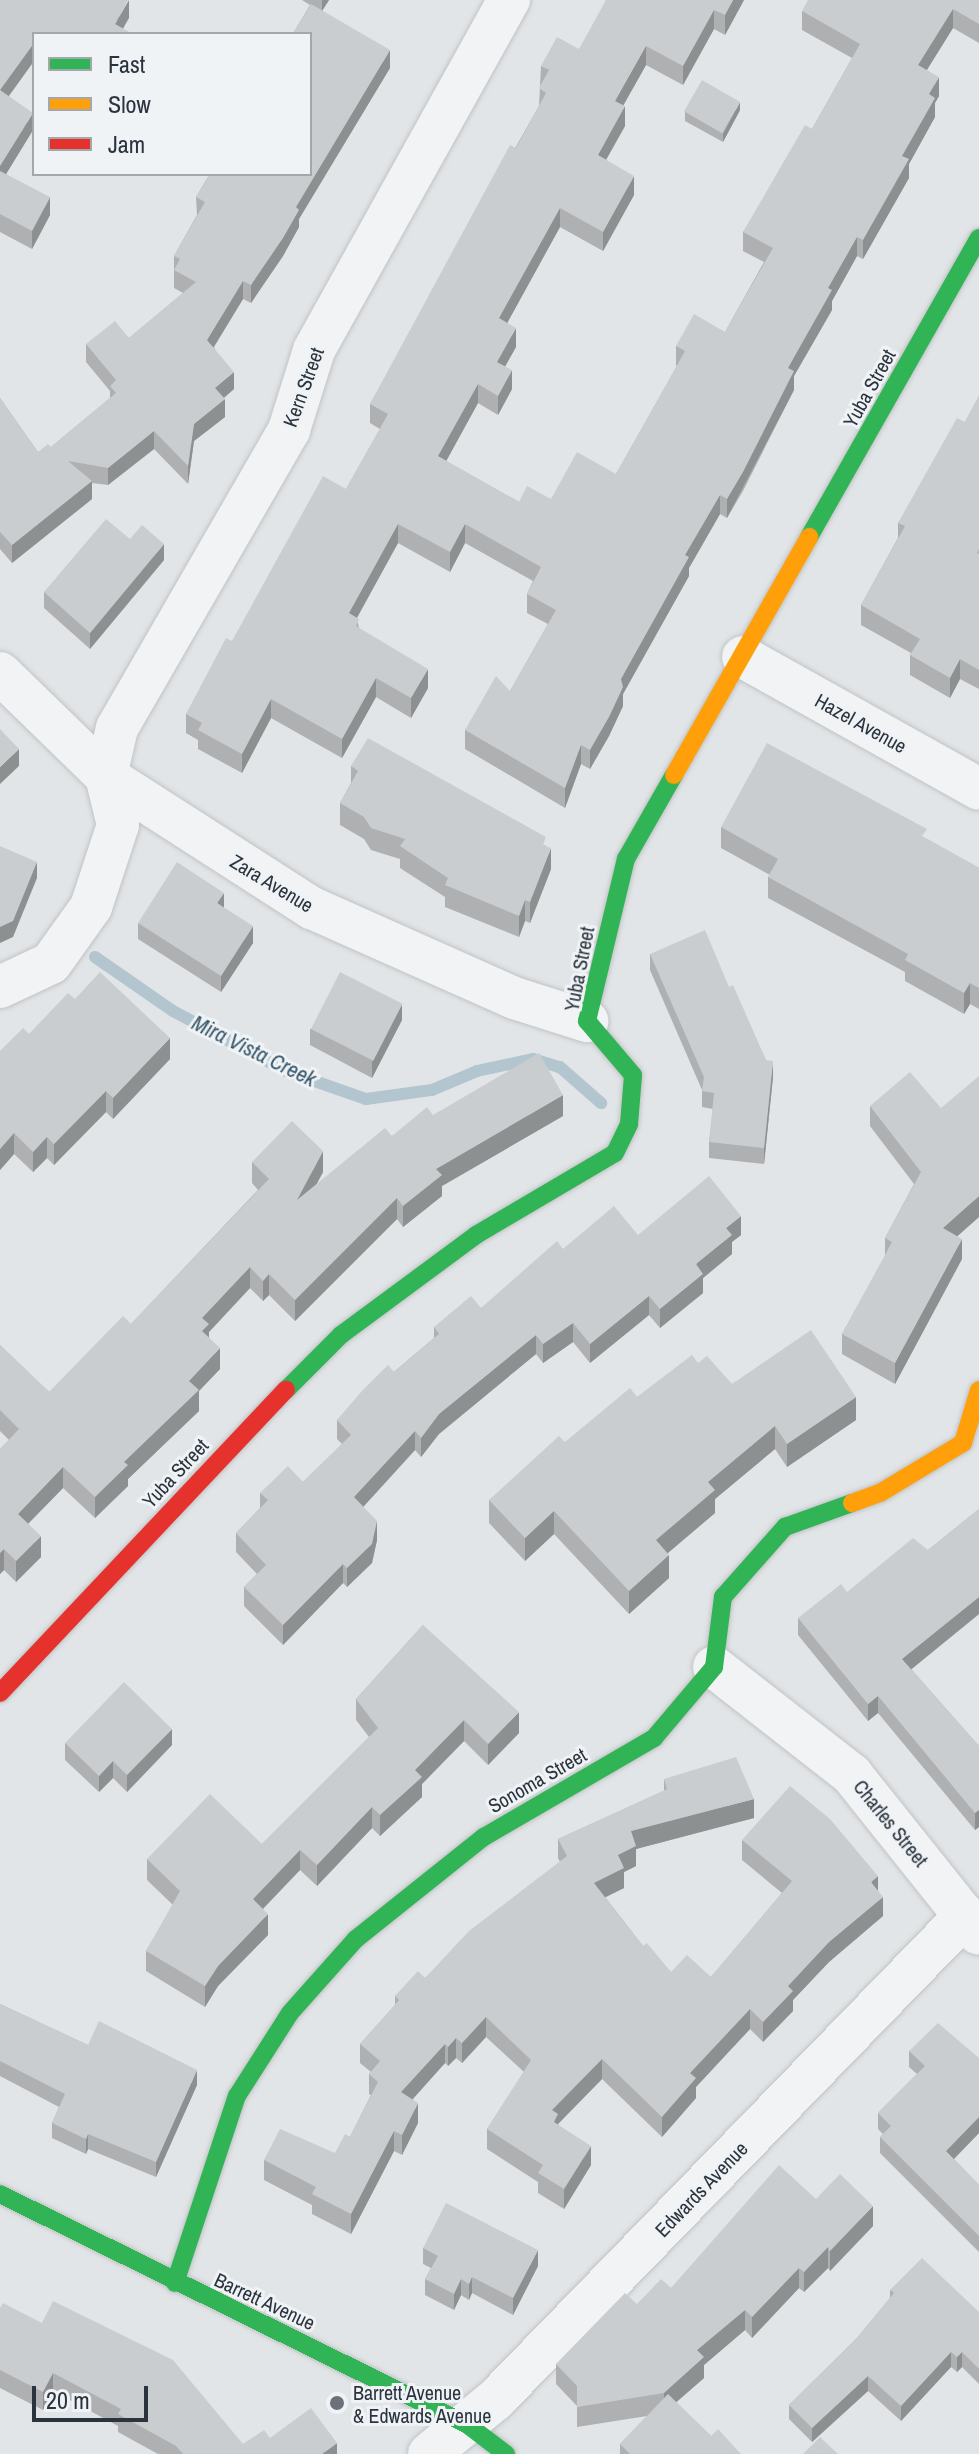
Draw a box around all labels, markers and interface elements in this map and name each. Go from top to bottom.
legend [32,32,312,176]
text: Fast [108,48,145,80]
text: Slow [108,88,151,120]
text: Jam [108,128,145,160]
street label: Kern Street [278,344,328,430]
street label: Yuba Street [838,345,900,431]
street label: Hazel Avenue [811,688,911,758]
street label: Zara Avenue [226,849,318,917]
street label: Yuba Street [559,925,599,1013]
water label: Mira Vista Creek [188,1010,320,1092]
street label: Yuba Street [137,1433,213,1513]
street label: Sonoma Street [484,1742,590,1818]
street label: Charles Street [849,1775,933,1871]
street label: Edwards Avenue [649,2136,753,2242]
street label: Barrett Avenue [210,2267,320,2335]
scale bar [36,2370,152,2420]
place label: Barrett Avenue & Edwards Avenue [353,2380,492,2427]
text: 20 m [46,2384,90,2416]
marker: Barrett Avenue & Edwards Avenue [328,2394,346,2412]

